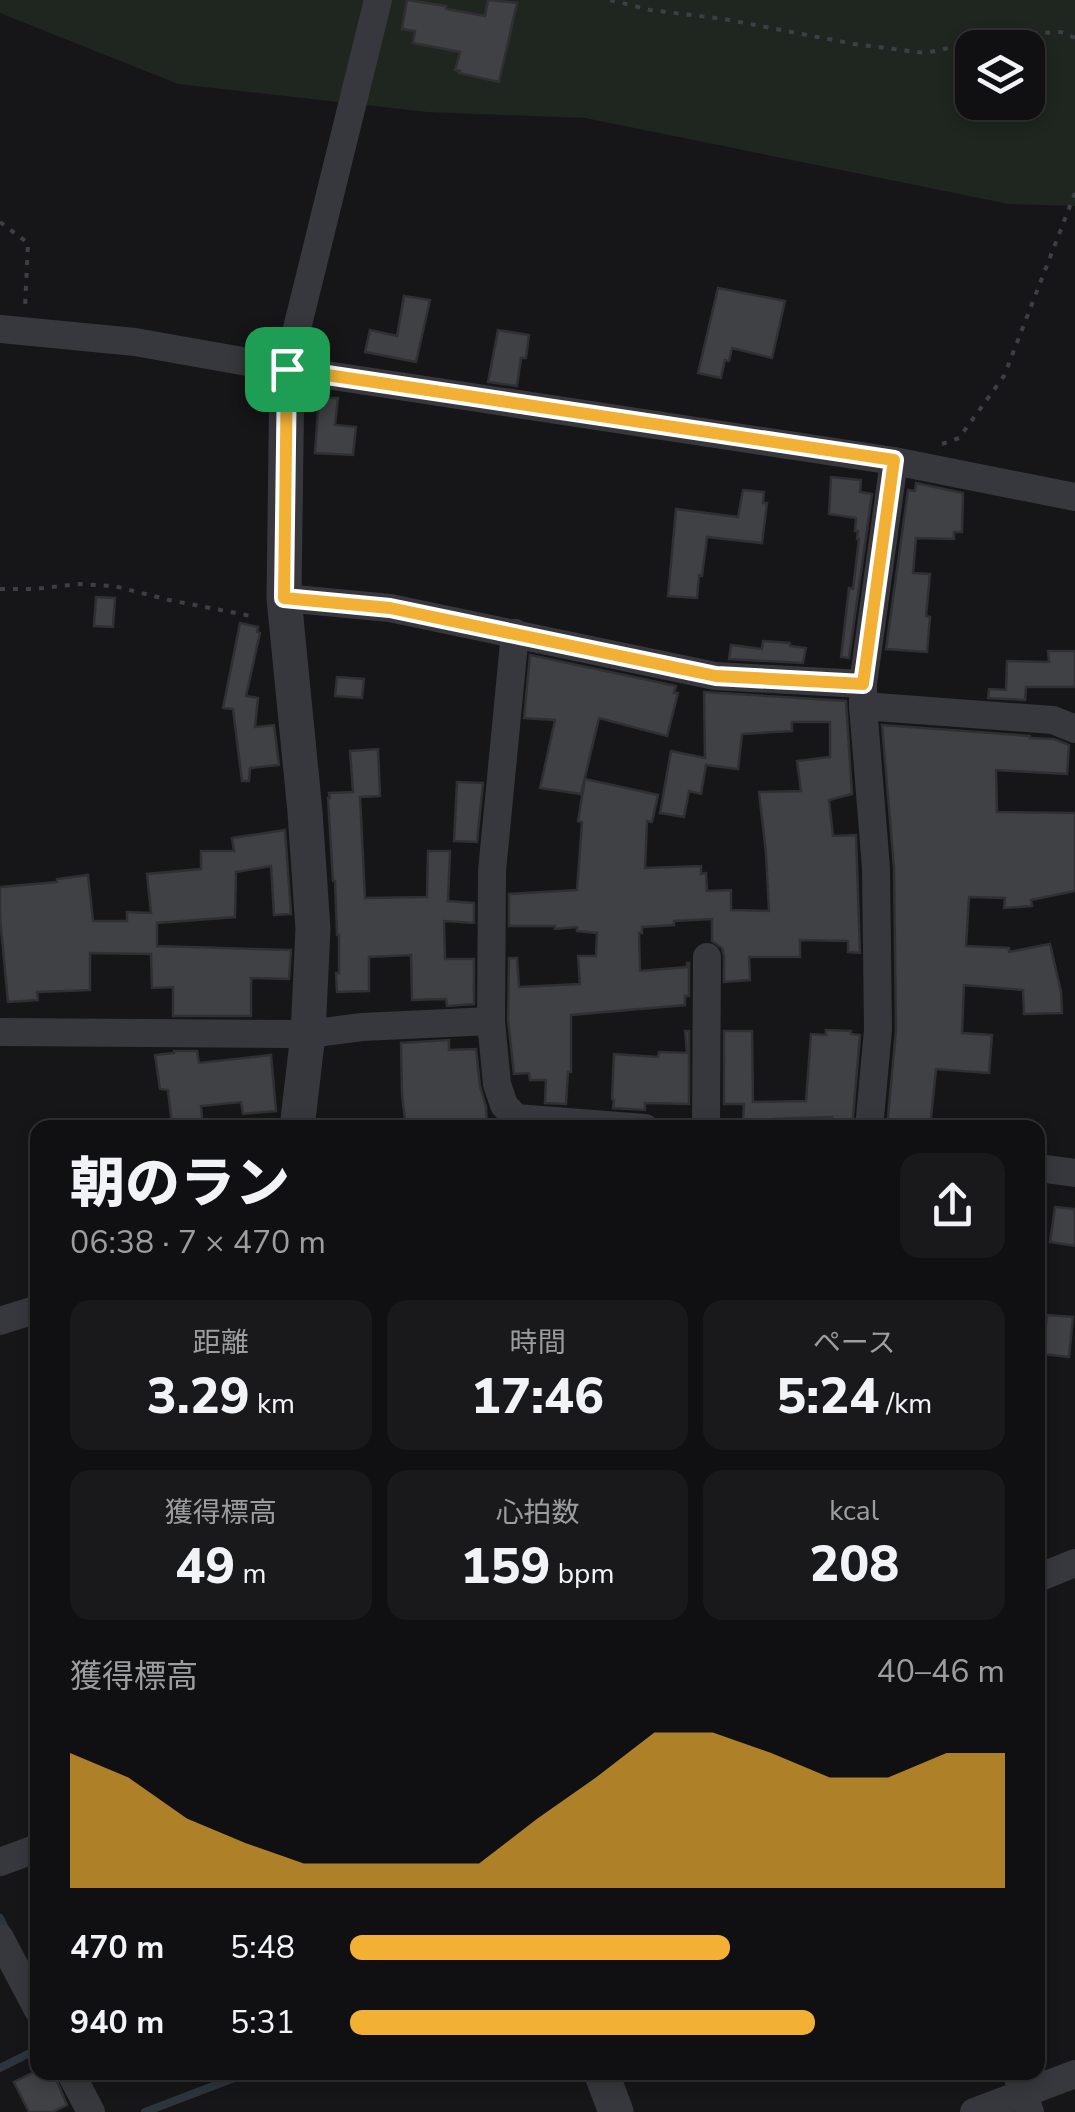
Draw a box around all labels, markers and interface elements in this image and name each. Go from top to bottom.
map controls [955,30,1045,120]
button: layers [955,30,1045,120]
pin [245,327,330,412]
icon: arrive [260,342,315,397]
text: 朝のラン [70,1146,290,1221]
button: share [900,1153,1005,1258]
text: 06:38 · 7 × 470 m [70,1221,326,1264]
text: 距離 [193,1324,249,1362]
text: 時間 [509,1324,566,1362]
text: ペース [813,1324,895,1362]
text: 3.29 [147,1362,250,1431]
text: 17:46 [471,1362,604,1431]
text: 5:24 [776,1362,879,1431]
text: km [250,1385,295,1423]
text: /km [879,1385,932,1423]
text: kcal [829,1492,879,1530]
text: 獲得標高 [165,1494,277,1532]
text: 心拍数 [495,1494,580,1532]
text: 208 [809,1530,899,1599]
text: 49 [175,1532,235,1601]
text: 159 [461,1532,551,1601]
text: m [235,1555,266,1593]
text: bpm [551,1555,614,1593]
text: 40–46 m [877,1650,1005,1693]
text: 獲得標高 [70,1655,198,1698]
text: 470 m [70,1926,164,1969]
text: 5:48 [230,1926,295,1969]
text: 940 m [70,2001,164,2044]
text: 5:31 [230,2001,295,2044]

